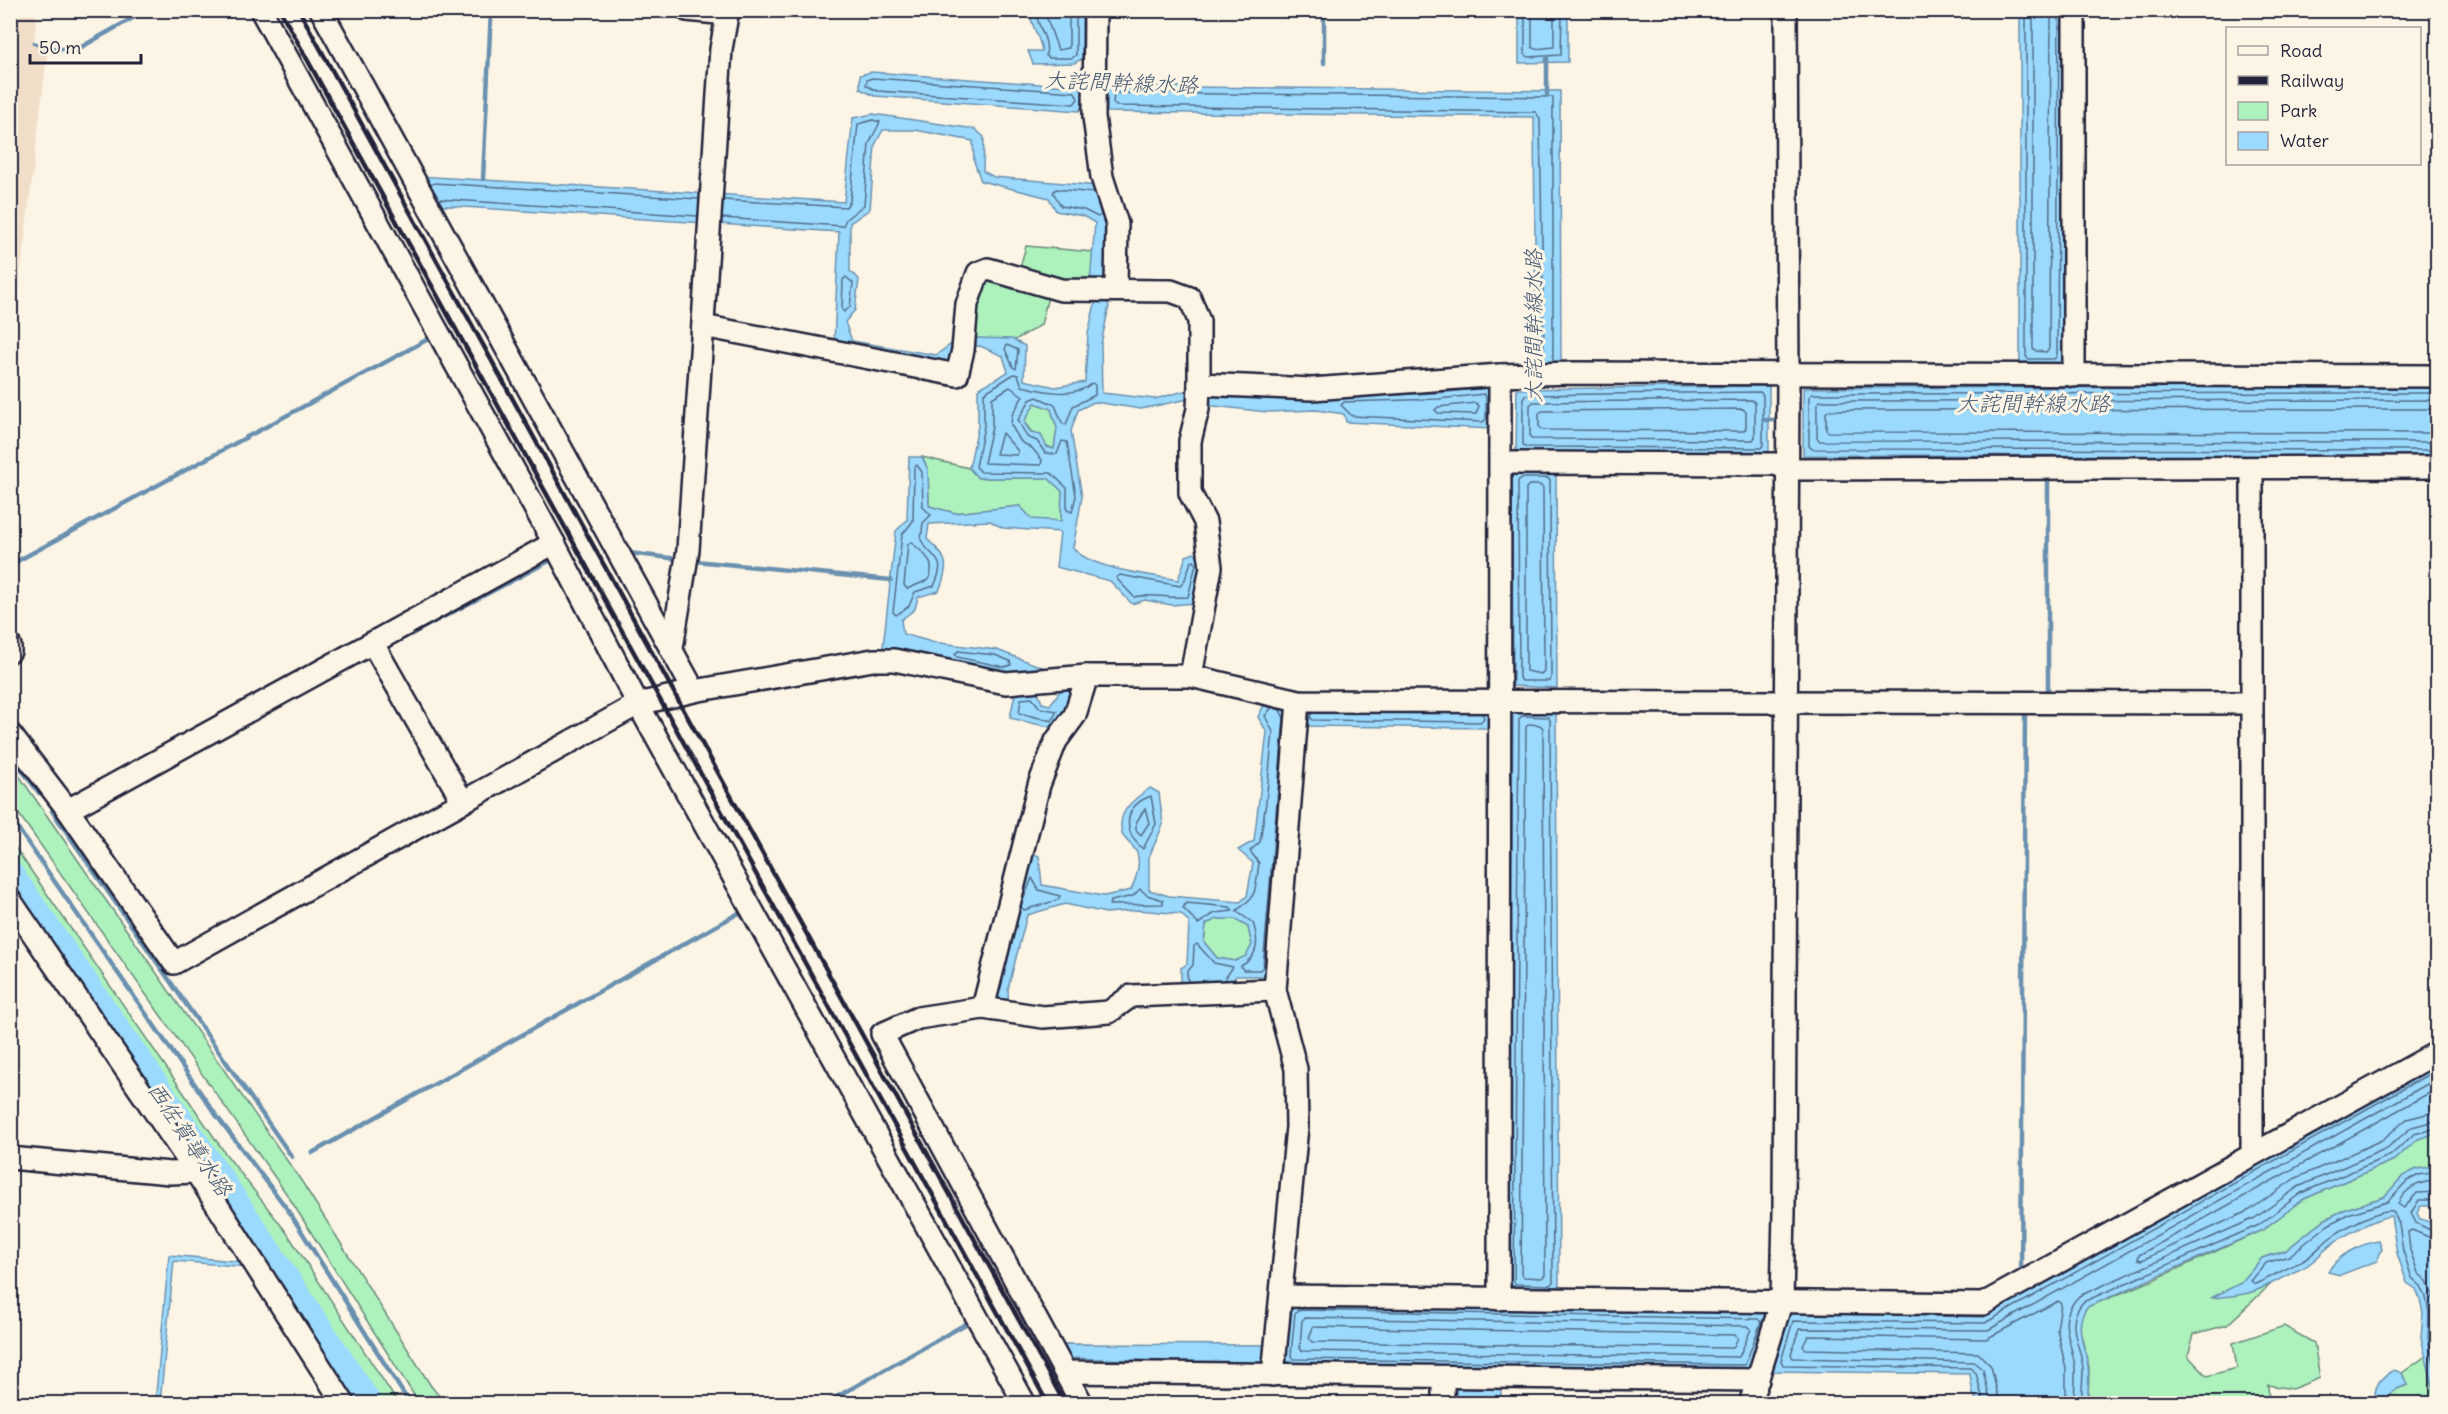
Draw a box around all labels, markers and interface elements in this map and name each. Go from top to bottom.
scale bar [30,27,141,65]
legend [2226,27,2421,165]
text: 50 m [39,36,81,59]
text: Road [2280,39,2323,62]
water label: 大詫間幹線水路 [1044,65,1200,99]
text: Railway [2280,69,2344,92]
text: Park [2280,99,2317,122]
text: Water [2280,129,2330,152]
water label: 大詫間幹線水路 [1519,247,1547,403]
water label: 大詫間幹線水路 [1956,389,2112,417]
water label: 西佐賀導水路 [141,1076,240,1203]

